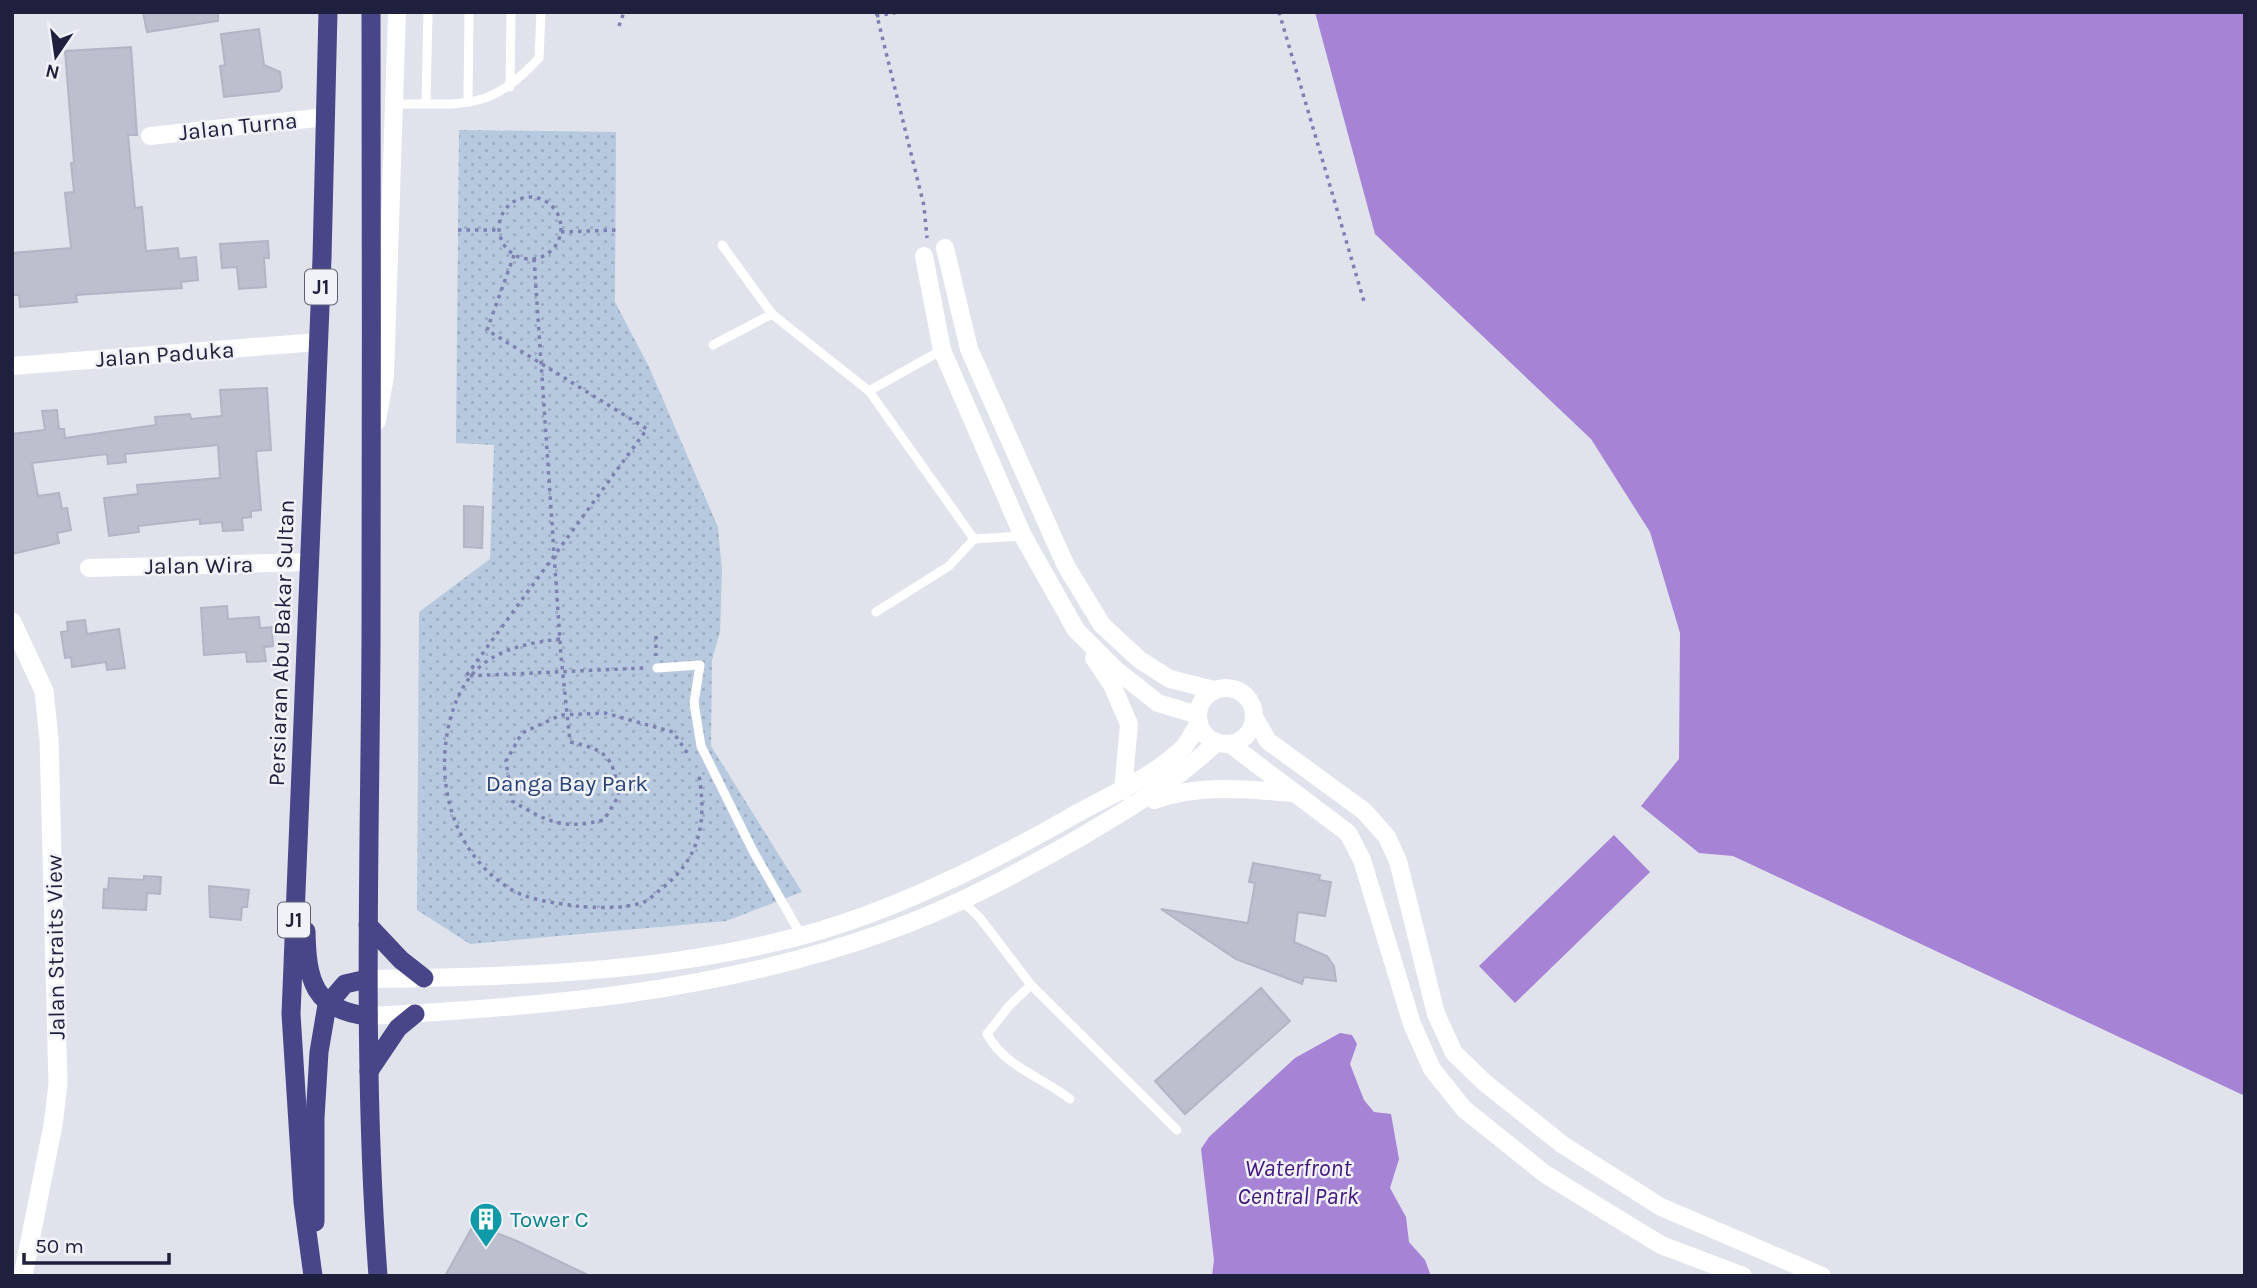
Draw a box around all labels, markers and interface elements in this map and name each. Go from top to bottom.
north arrow [21,21,91,91]
text: N [43,59,62,84]
street label: Jalan Turna [177,107,299,146]
road number: J1 [305,270,337,304]
street label: Jalan Paduka [95,336,235,373]
street label: Persiaran Abu Bakar Sultan [263,499,300,787]
street label: Jalan Wira [144,551,254,580]
park label: Danga Bay Park [486,770,648,797]
street label: Jalan Straits View [40,854,71,1040]
road number: J1 [278,902,310,937]
water label: Waterfront Central Park [1237,1154,1360,1210]
building icon: Tower C [467,1200,505,1249]
place label: Tower C [510,1206,589,1233]
scale bar [24,1222,170,1266]
text: 50 m [35,1234,84,1258]

